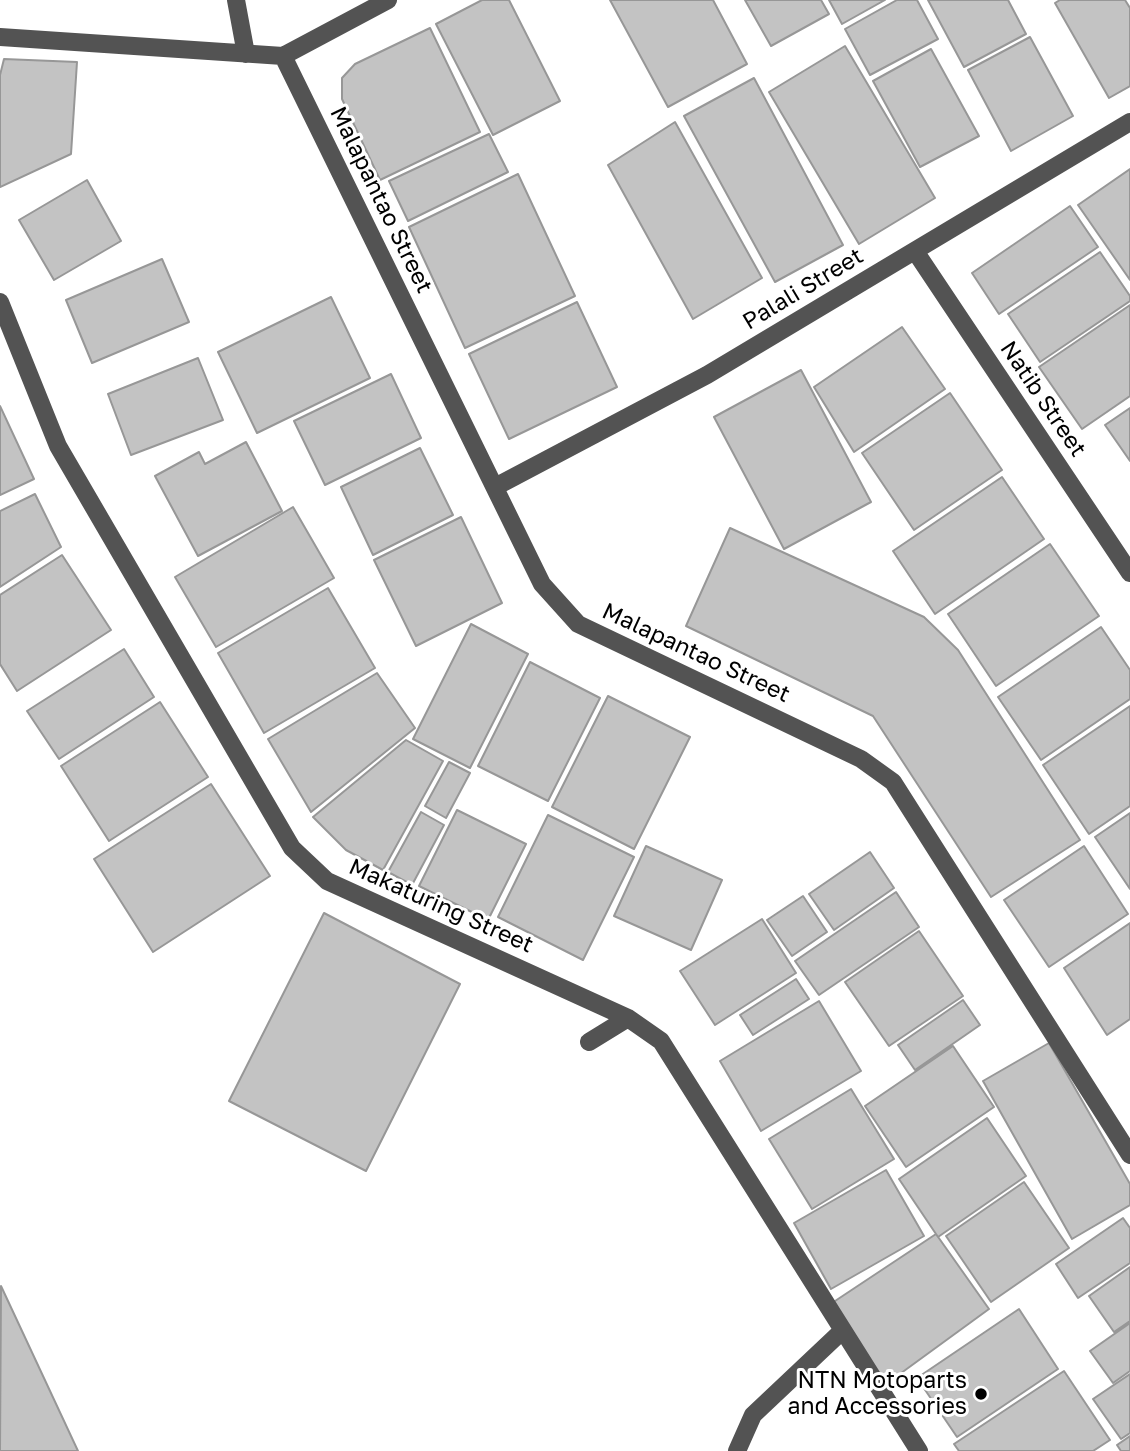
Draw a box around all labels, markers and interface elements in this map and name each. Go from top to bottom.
street label: Malapantao Street [324,102,438,298]
street label: Palali Street [738,242,868,336]
street label: Natib Street [994,336,1092,462]
street label: Malapantao Street [598,597,794,709]
street label: Makaturing Street [345,853,537,959]
place label: NTN Motoparts and Accessories [788,1367,967,1421]
marker: NTN Motoparts and Accessories [973,1386,989,1402]

